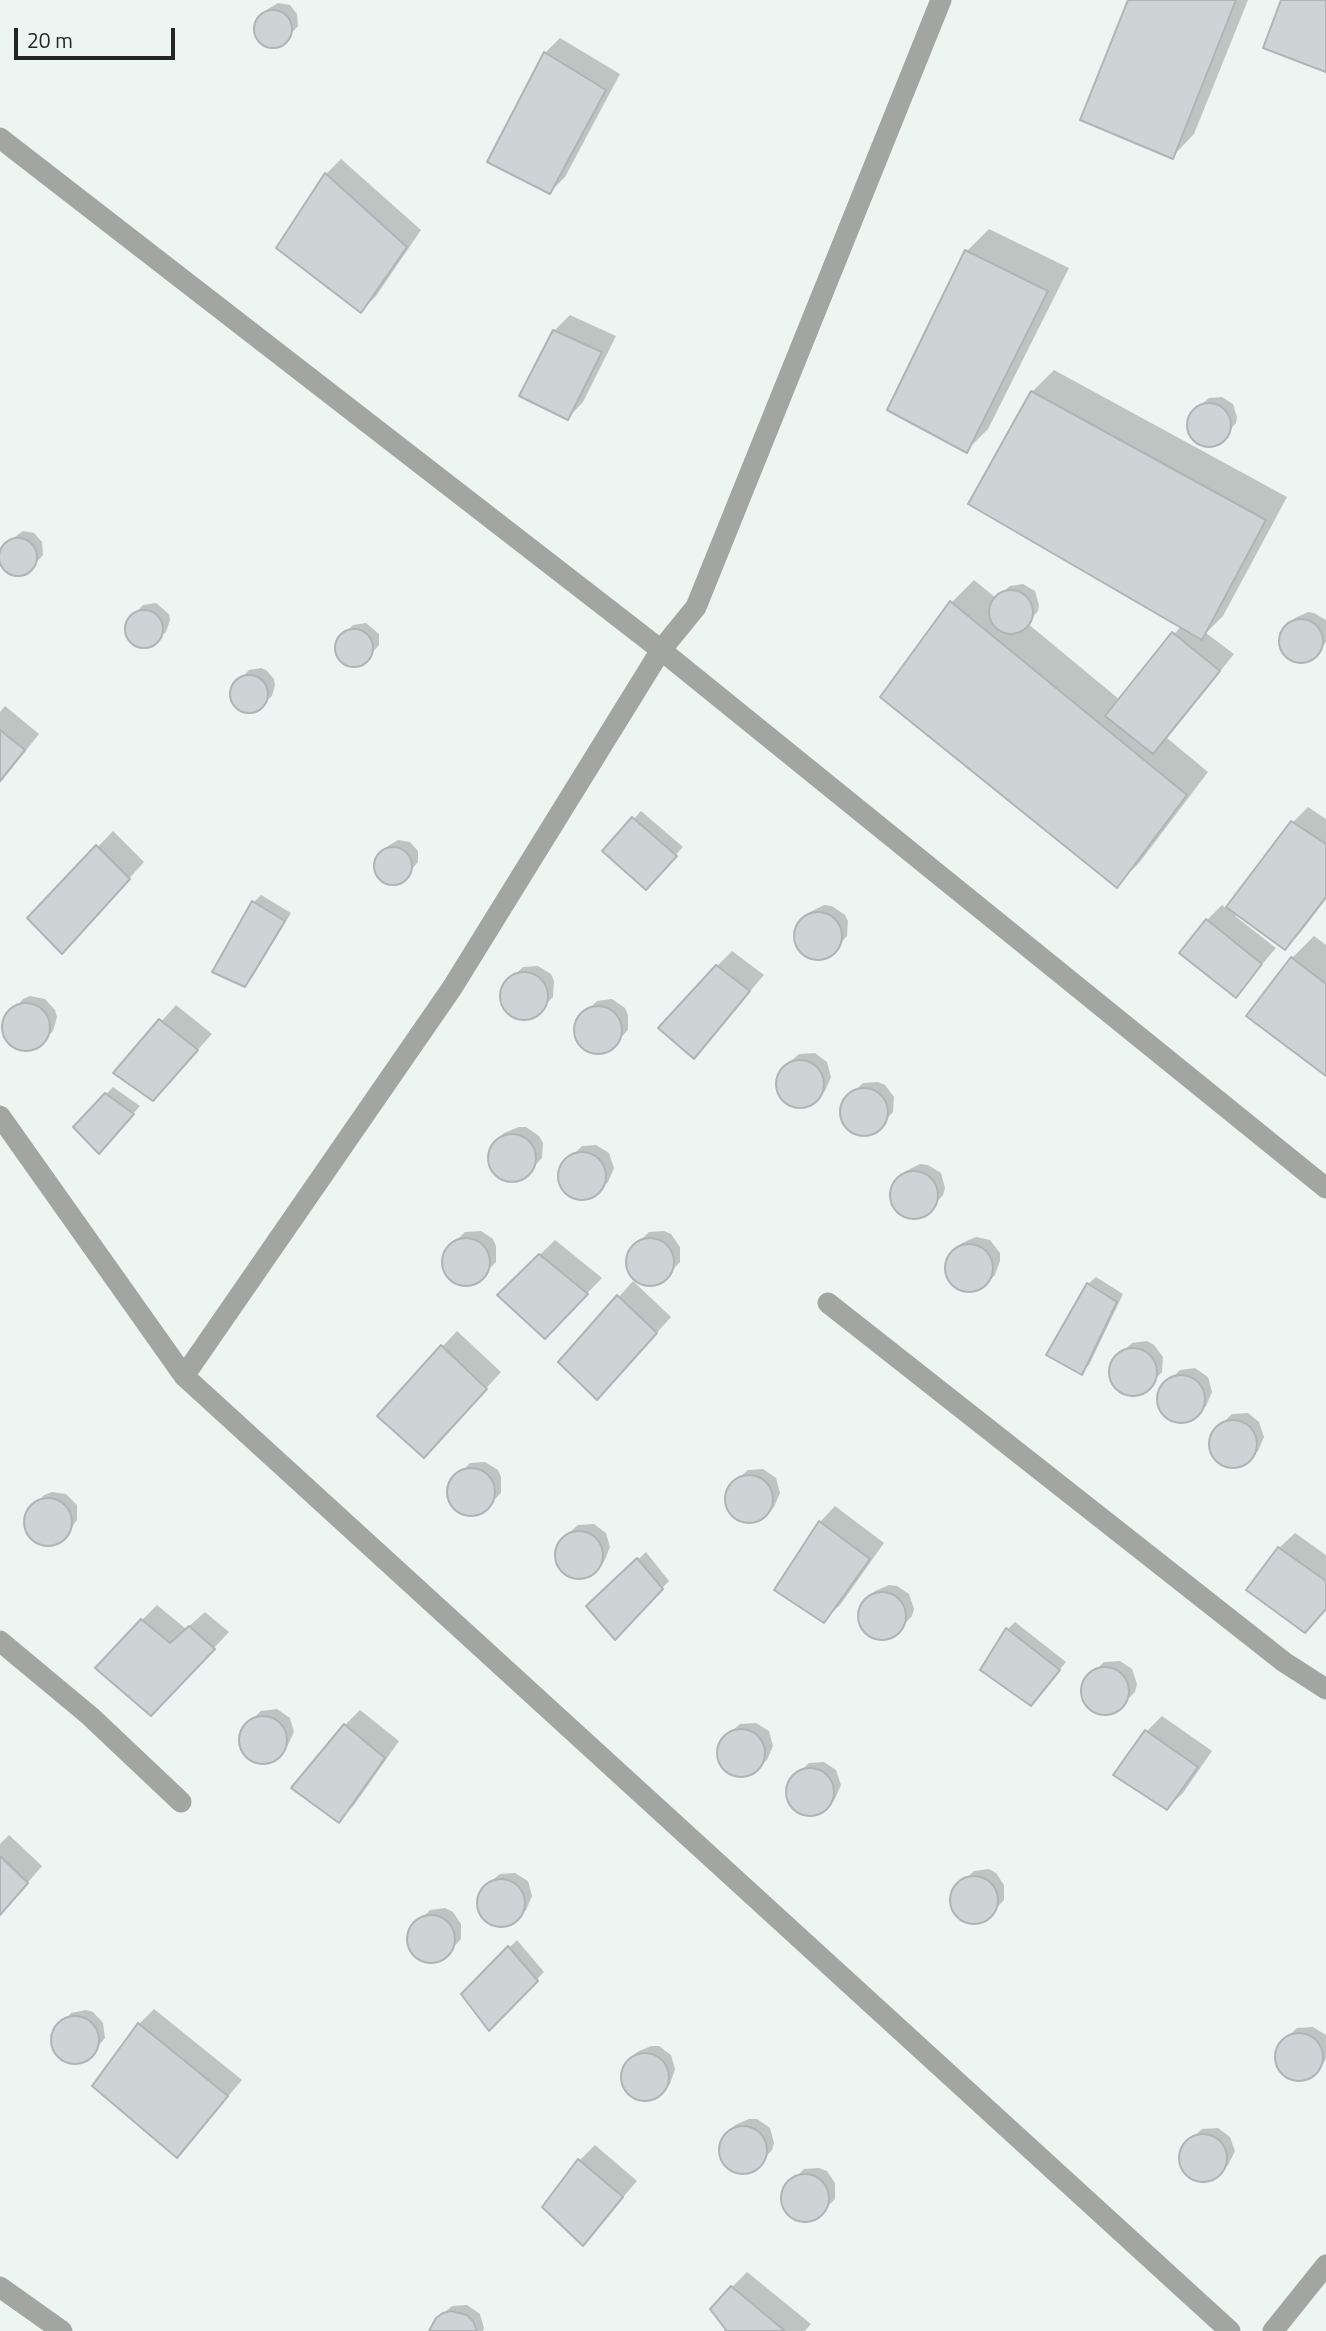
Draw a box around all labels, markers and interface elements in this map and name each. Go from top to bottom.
scale bar [18,14,178,58]
text: 20 m [27,24,73,56]

